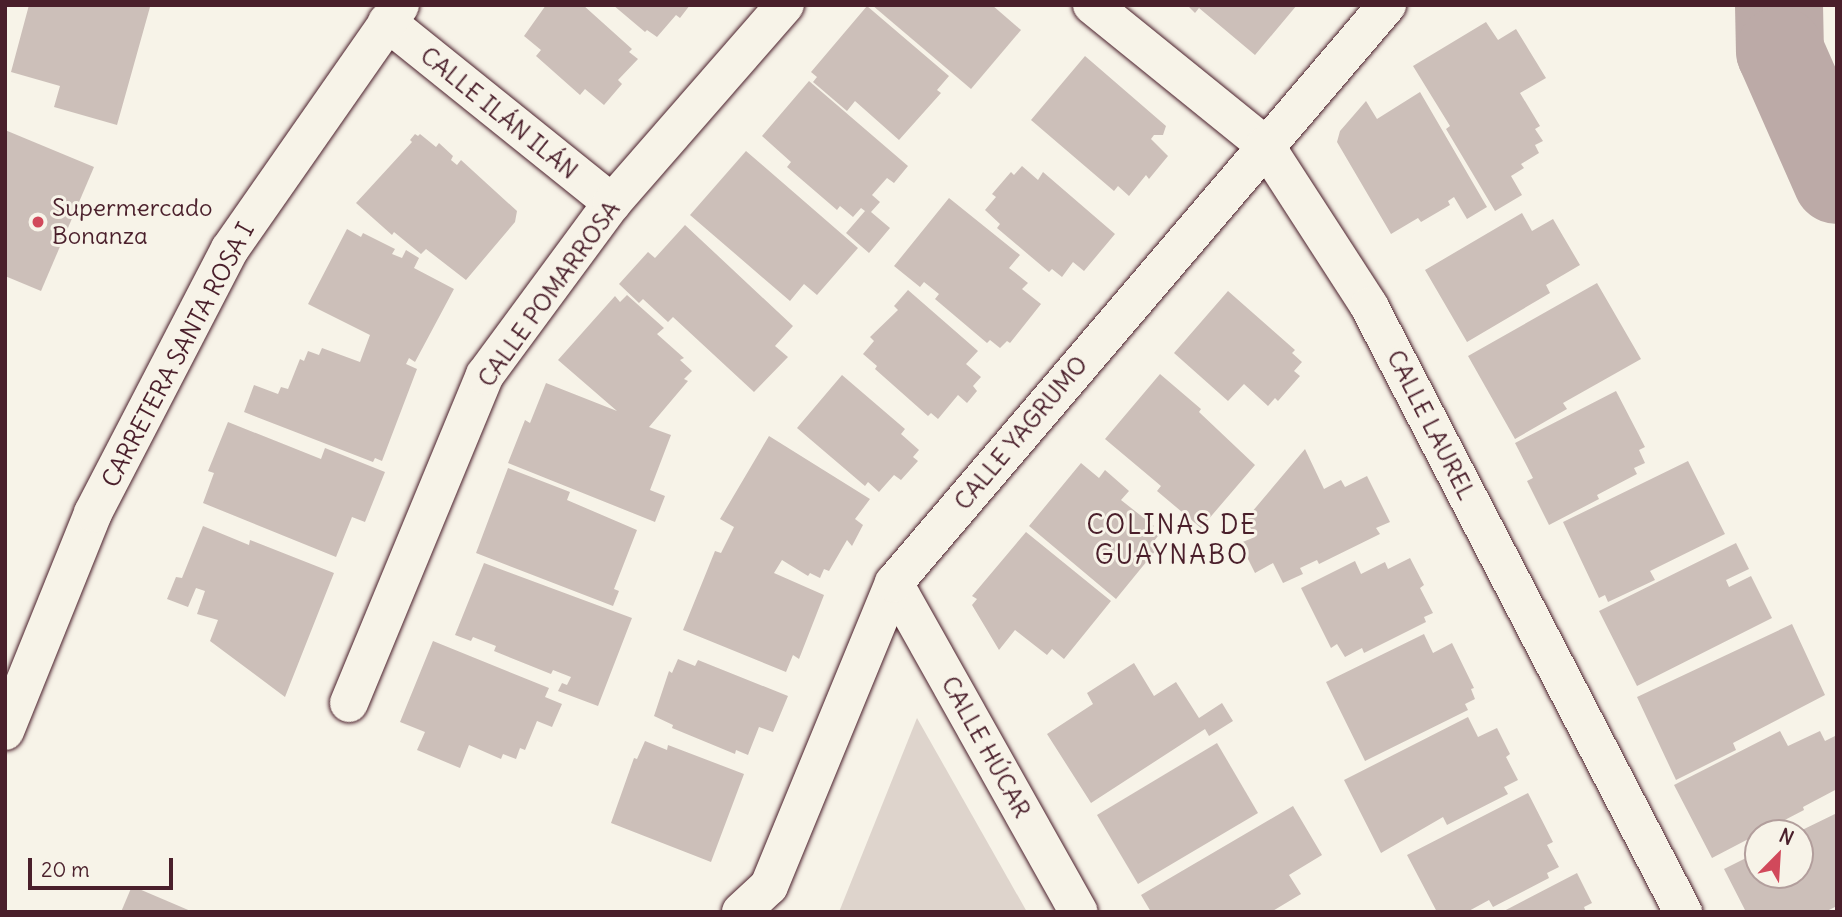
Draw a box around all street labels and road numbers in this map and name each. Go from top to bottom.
street label: CALLE ILÁN ILÁN [415,41,583,185]
street label: CALLE POMARROSA [472,195,626,393]
street label: CARRETERA SANTA ROSA I [96,218,260,492]
street label: CALLE LAUREL [1381,345,1481,505]
street label: CALLE YAGRUMO [948,350,1094,516]
street label: CALLE HÚCAR [935,671,1037,823]

